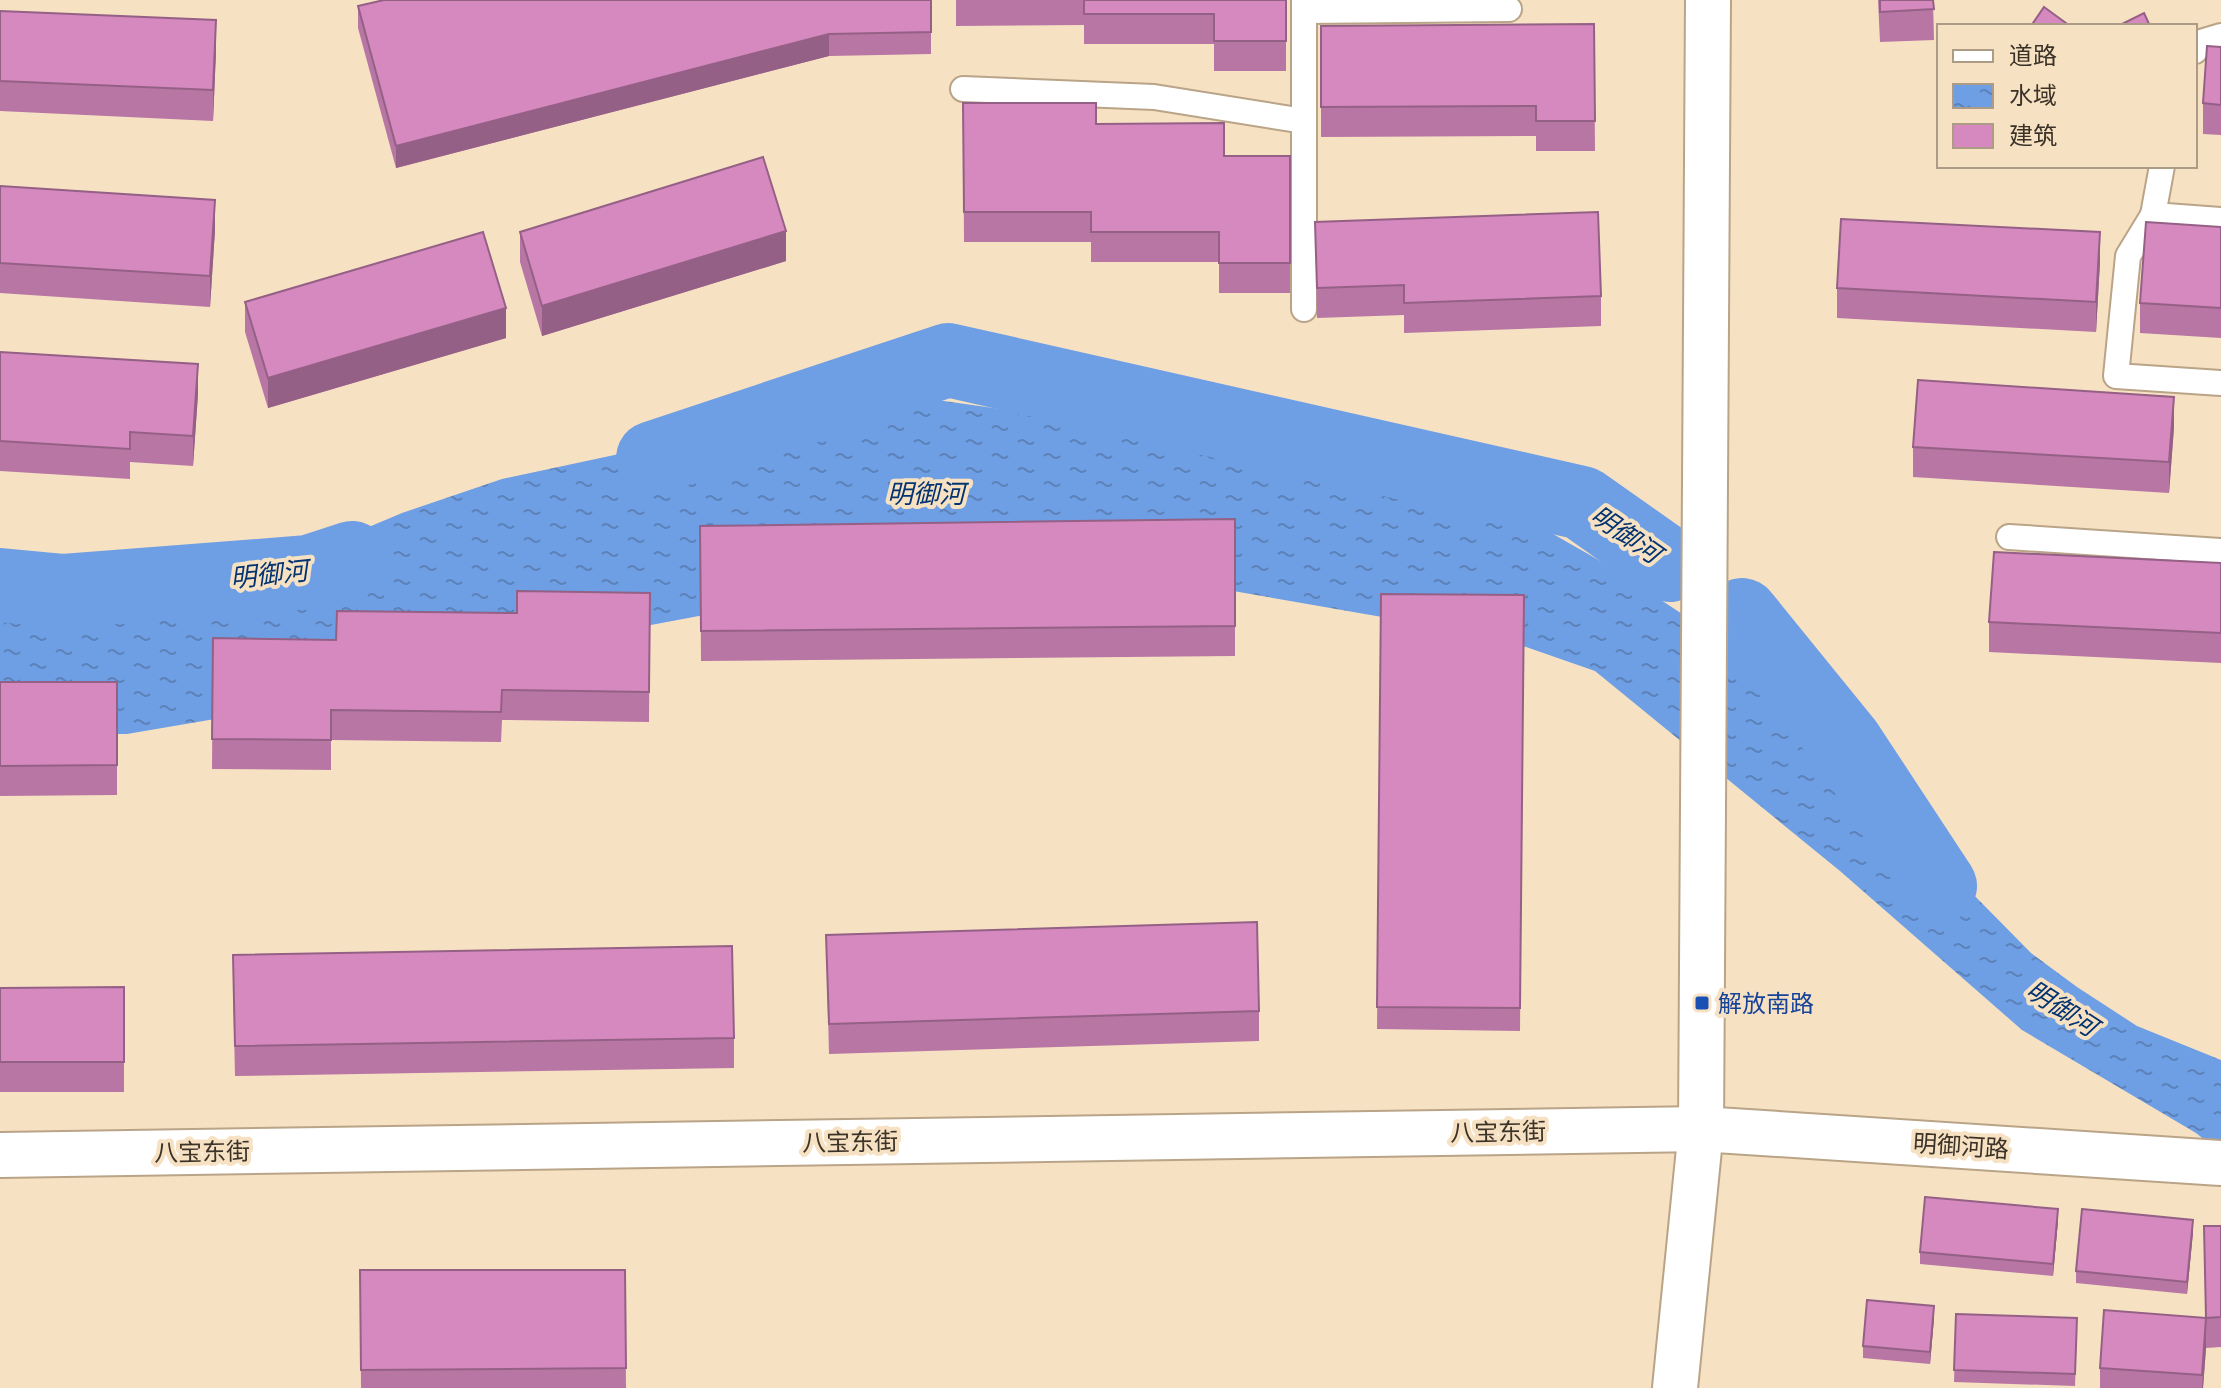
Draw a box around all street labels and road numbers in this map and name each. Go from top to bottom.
street label: 八宝东街 [1450,1116,1546,1148]
street label: 八宝东街 [802,1126,898,1158]
street label: 明御河路 [1912,1127,2010,1165]
street label: 八宝东街 [154,1136,250,1168]

